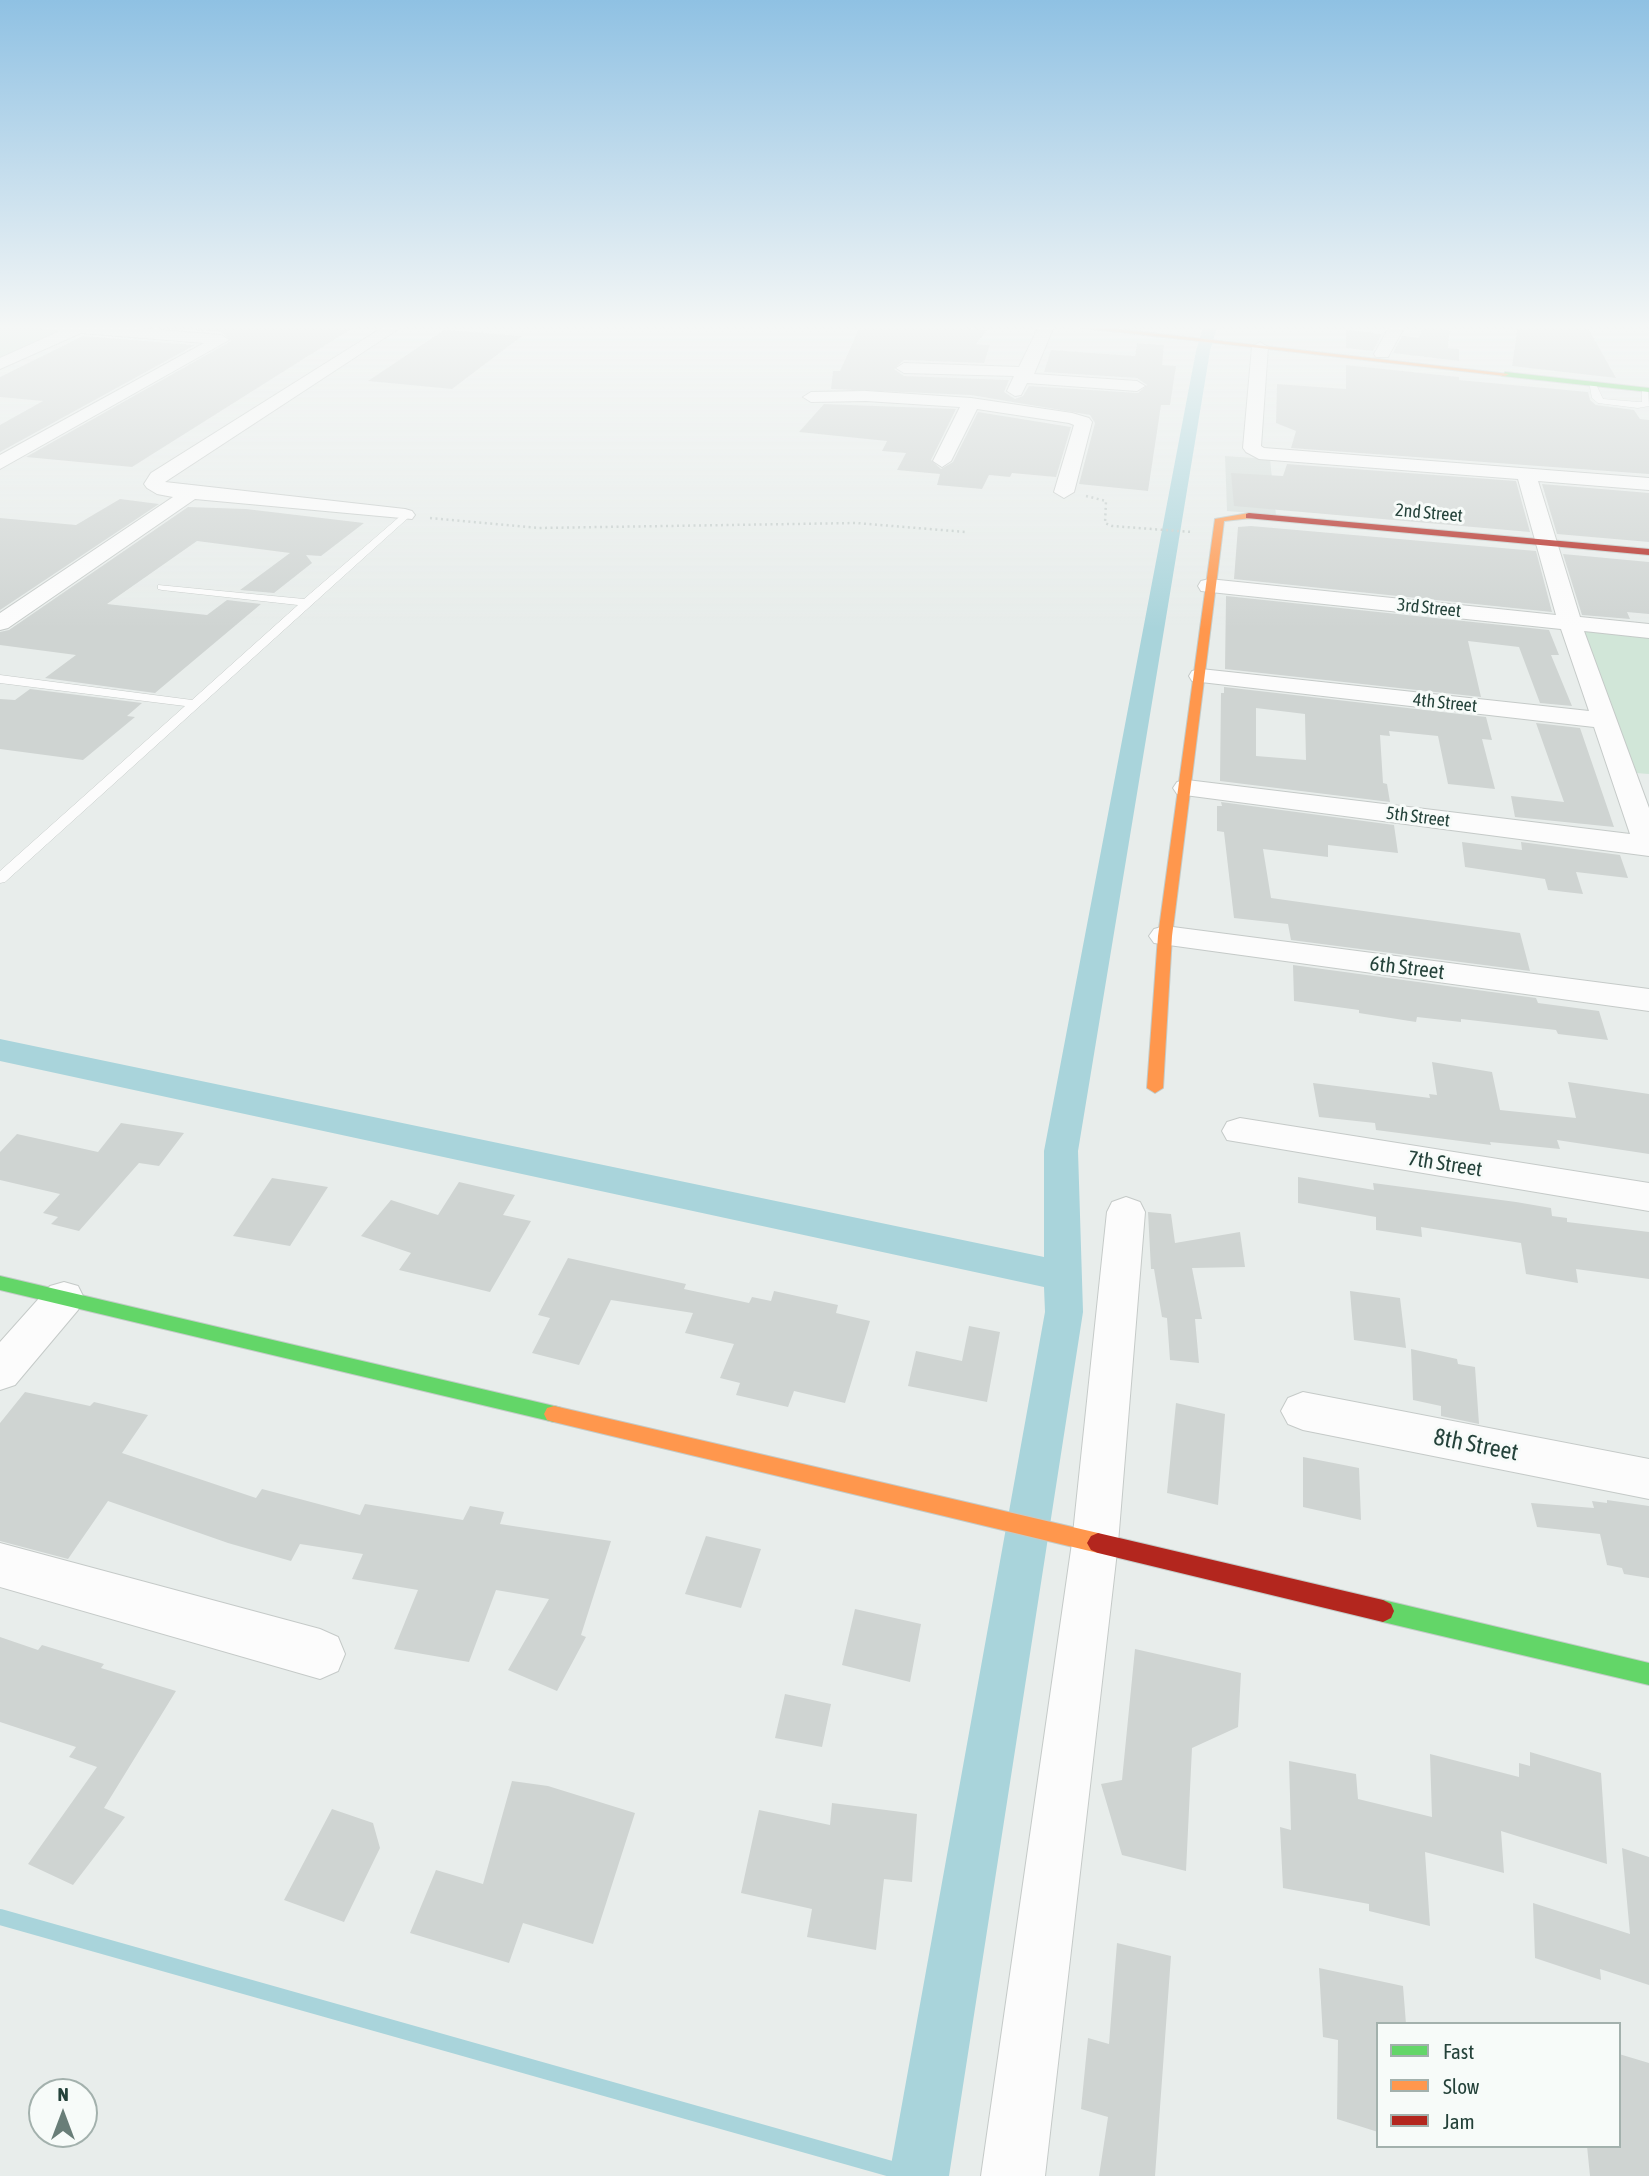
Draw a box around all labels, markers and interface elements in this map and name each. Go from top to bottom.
street label: 2nd Street [1394,499,1464,527]
street label: 3rd Street [1396,594,1462,622]
street label: 4th Street [1412,689,1478,717]
street label: 5th Street [1385,802,1451,832]
street label: 6th Street [1368,951,1446,985]
street label: 7th Street [1406,1146,1484,1182]
street label: 8th Street [1431,1423,1521,1467]
legend [1376,2022,1621,2148]
text: Fast [1443,2039,1474,2063]
text: Slow [1443,2074,1479,2098]
north arrow [28,2078,98,2148]
text: N [57,2083,69,2105]
text: Jam [1443,2109,1475,2133]

